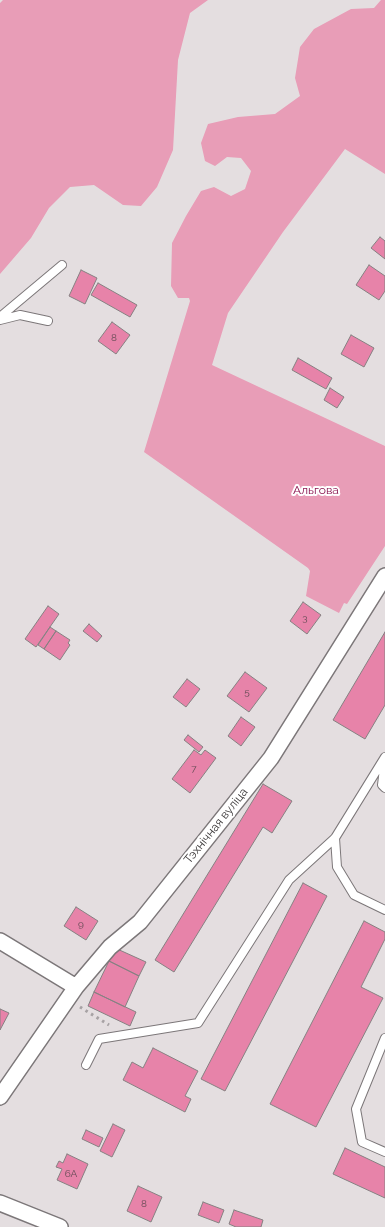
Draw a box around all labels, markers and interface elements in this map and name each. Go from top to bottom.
house number: 8 [111,332,117,344]
park label: Альгова [293,483,339,497]
house number: 3 [302,612,308,624]
house number: 5 [244,686,250,698]
house number: 7 [191,763,197,775]
street label: Тэхнічная вуліца [181,785,251,867]
house number: 9 [78,918,84,930]
house number: 6А [65,1168,77,1180]
house number: 8 [141,1198,147,1210]

